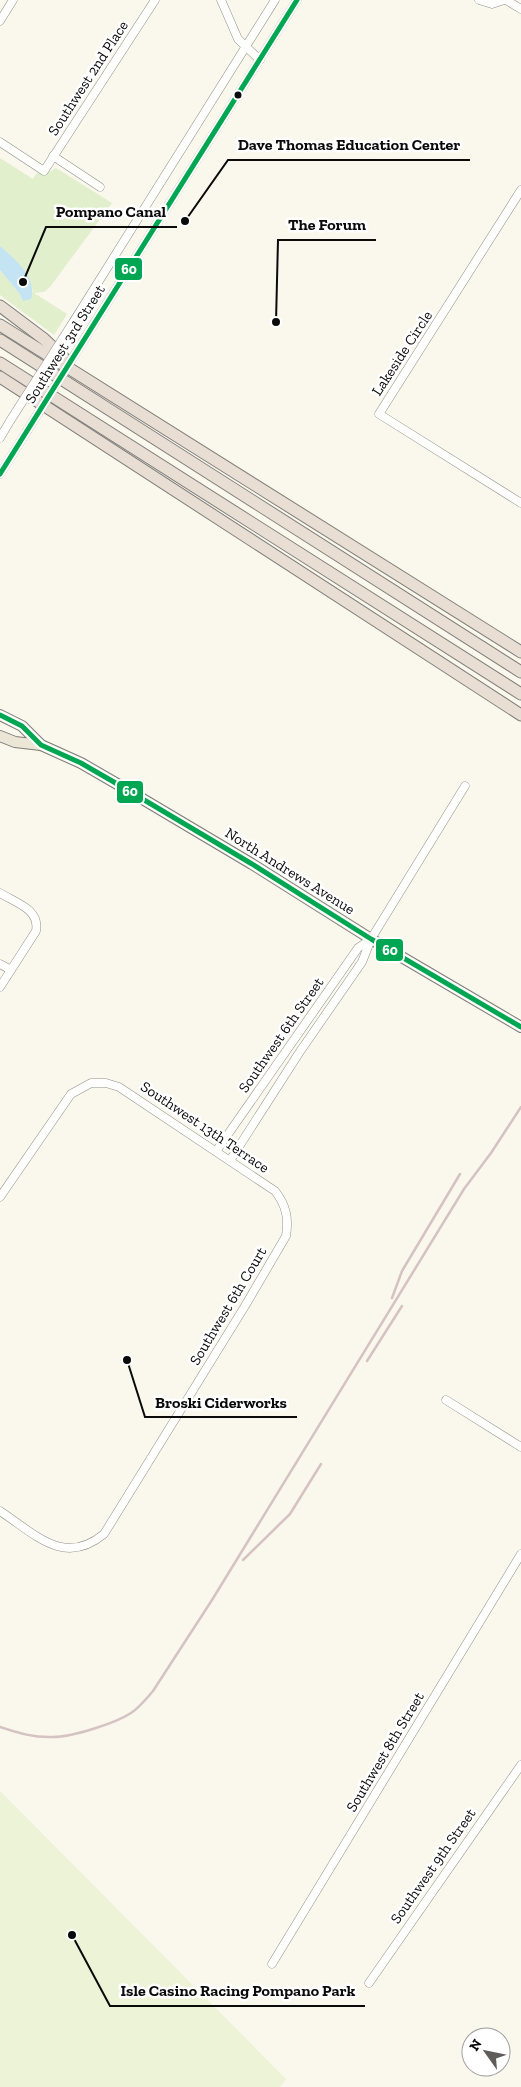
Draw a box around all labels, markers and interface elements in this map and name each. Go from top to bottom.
street label: Southwest 2nd Place [44,17,132,139]
unlabelled marker [233,90,243,100]
callout: Dave Thomas Education Center [228,129,470,160]
text: Dave Thomas Education Center [238,135,460,154]
callout: Pompano Canal [46,196,177,227]
text: Pompano Canal [56,202,167,221]
callout: The Forum [278,209,376,240]
text: The Forum [288,215,366,234]
line badge: 60 [114,257,143,281]
text: 60 [121,261,137,278]
street label: Southwest 3rd Street [21,281,109,407]
street label: Lakeside Circle [368,307,436,399]
line badge: 60 [116,780,144,804]
text: 60 [122,783,138,800]
street label: North Andrews Avenue [222,824,358,918]
line badge: 60 [375,938,404,962]
text: 60 [382,942,398,959]
street label: Southwest 6th Street [235,974,328,1096]
street label: Southwest 13th Terrace [137,1077,273,1177]
street label: Southwest 6th Court [186,1243,271,1368]
callout: Broski Ciderworks [145,1386,297,1417]
text: Broski Ciderworks [155,1393,287,1412]
street label: Southwest 8th Street [342,1688,428,1815]
street label: Southwest 9th Street [387,1805,480,1927]
callout: Isle Casino Racing Pompano Park [110,1975,365,2006]
text: Isle Casino Racing Pompano Park [121,1981,356,2000]
north arrow [461,2027,511,2077]
text: N [465,2036,486,2054]

